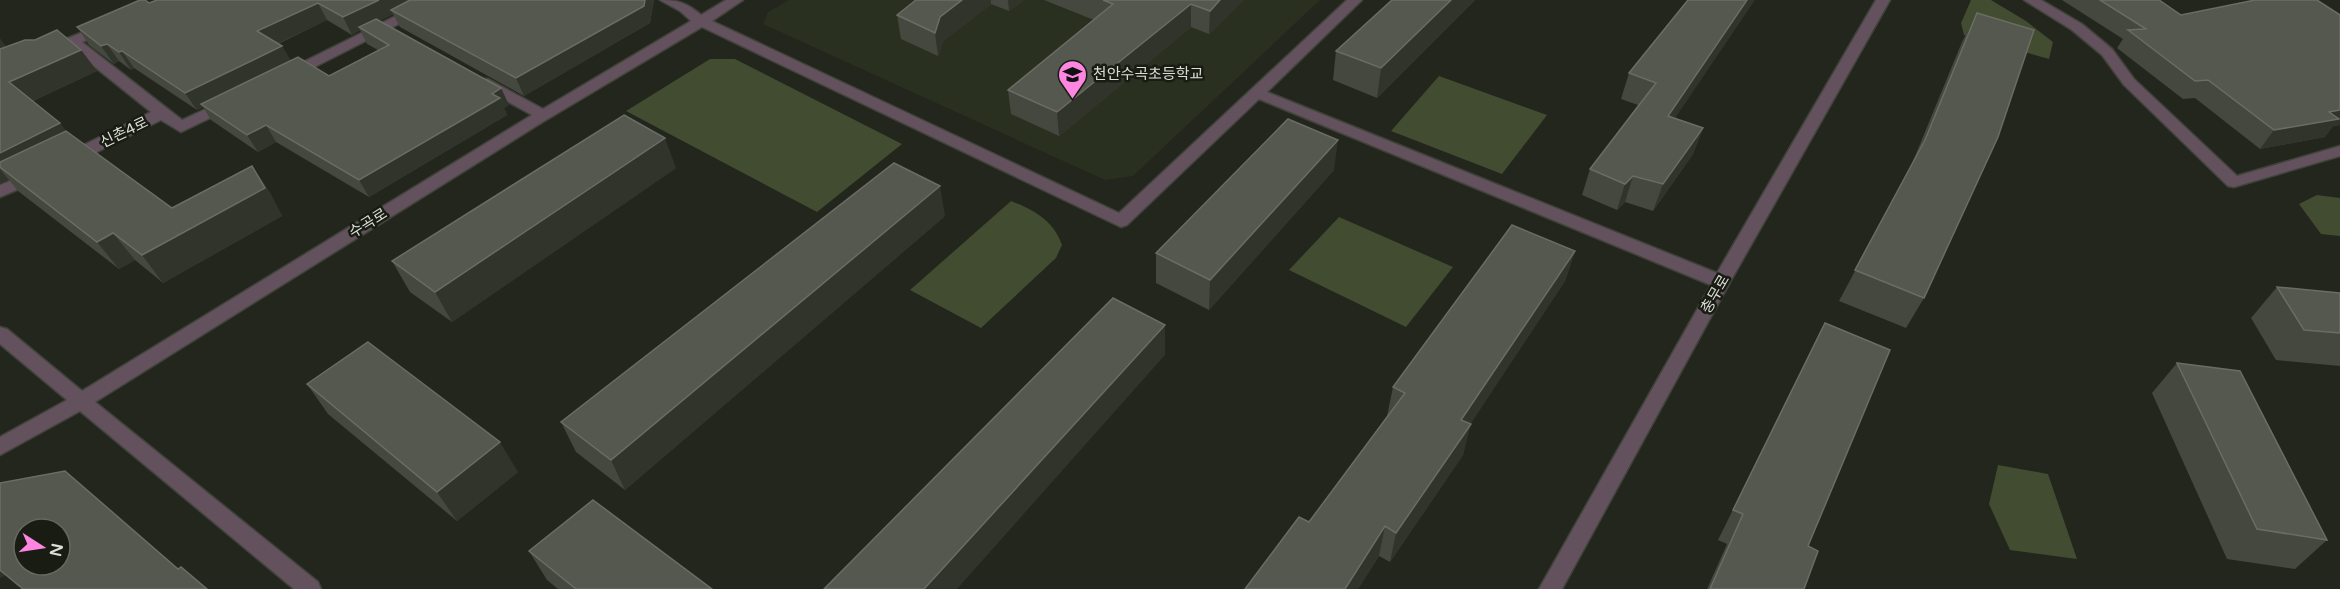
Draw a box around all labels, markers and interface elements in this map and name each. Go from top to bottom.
school or university icon: 천안수곡초등학교 [1056,58,1088,100]
place label: 천안수곡초등학교 [1093,65,1203,83]
street label: 신촌4로 [97,113,151,151]
street label: 수곡로 [346,204,390,242]
street label: 충무로 [1697,272,1733,316]
north arrow [12,517,72,577]
text: N [45,542,67,558]

